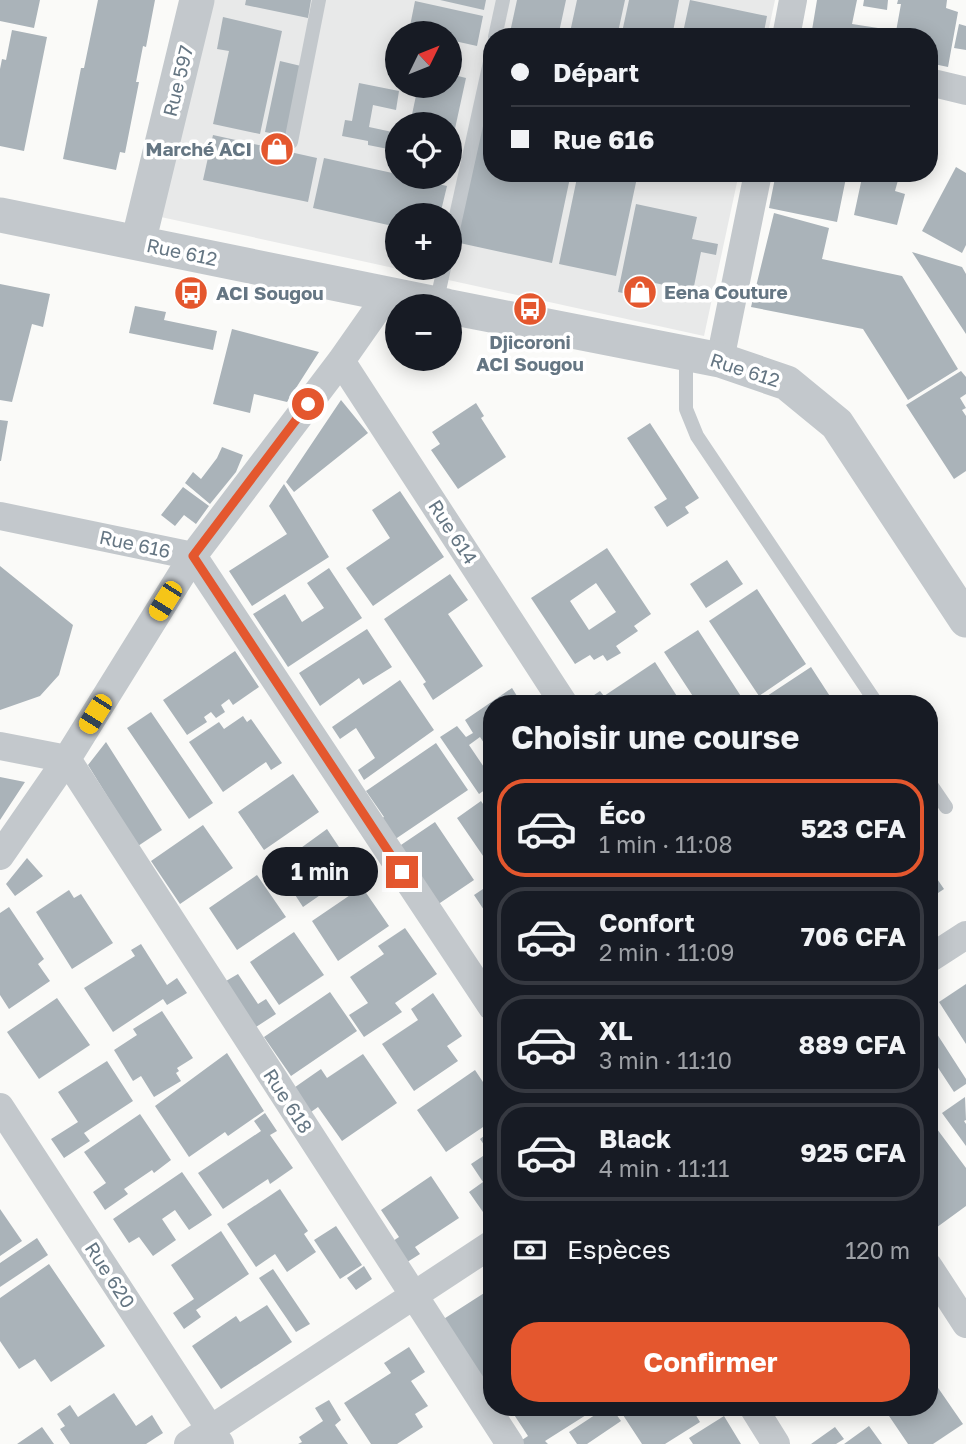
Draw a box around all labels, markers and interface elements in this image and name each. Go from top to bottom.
north arrow [385,21,462,98]
map controls [385,21,462,371]
street label: Rue 597 [158,43,197,119]
text: Départ [553,57,639,88]
button: locate [385,112,462,189]
text: Rue 616 [553,124,654,155]
shop icon: Marché ACI [258,130,296,168]
place label: Marché ACI [145,137,252,160]
button: + [385,203,462,280]
street label: Rue 612 [145,233,219,270]
shop icon: Eena Couture [621,273,659,311]
bus stop icon: ACI Sougou [172,274,210,312]
place label: Eena Couture [664,280,788,303]
place label: ACI Sougou [216,281,324,304]
bus stop icon: Djicoroni ACI Sougou [511,290,549,328]
button: − [385,294,462,371]
place label: Djicoroni ACI Sougou [476,330,584,375]
street label: Rue 612 [708,348,783,392]
route start [292,388,324,420]
street label: Rue 614 [424,495,483,568]
street label: Rue 616 [97,525,173,562]
car [145,578,186,624]
car [75,691,116,737]
text: Choisir une course [511,718,799,756]
icon: car [515,797,578,860]
text: Éco [599,799,646,830]
text: 523 CFA [801,813,906,844]
text: 1 min · 11:08 [599,830,732,858]
callout: 1 min [262,848,378,896]
route end [386,856,418,888]
text: 1 min [291,857,349,885]
icon: car [515,905,578,968]
text: Confort [599,907,695,938]
text: 706 CFA [801,921,906,952]
text: 2 min · 11:09 [599,938,735,966]
icon: car [515,1013,578,1076]
text: XL [599,1015,633,1046]
text: 889 CFA [799,1029,906,1060]
text: 3 min · 11:10 [599,1046,732,1074]
street label: Rue 618 [259,1064,318,1137]
icon: car [515,1121,578,1184]
text: Black [599,1123,671,1154]
text: 925 CFA [800,1137,906,1168]
text: 4 min · 11:11 [599,1154,729,1182]
icon: cash [511,1231,549,1269]
text: Espèces [567,1234,671,1265]
text: 120 m [845,1236,910,1264]
street label: Rue 620 [81,1237,140,1312]
button: Confirmer [511,1322,910,1402]

